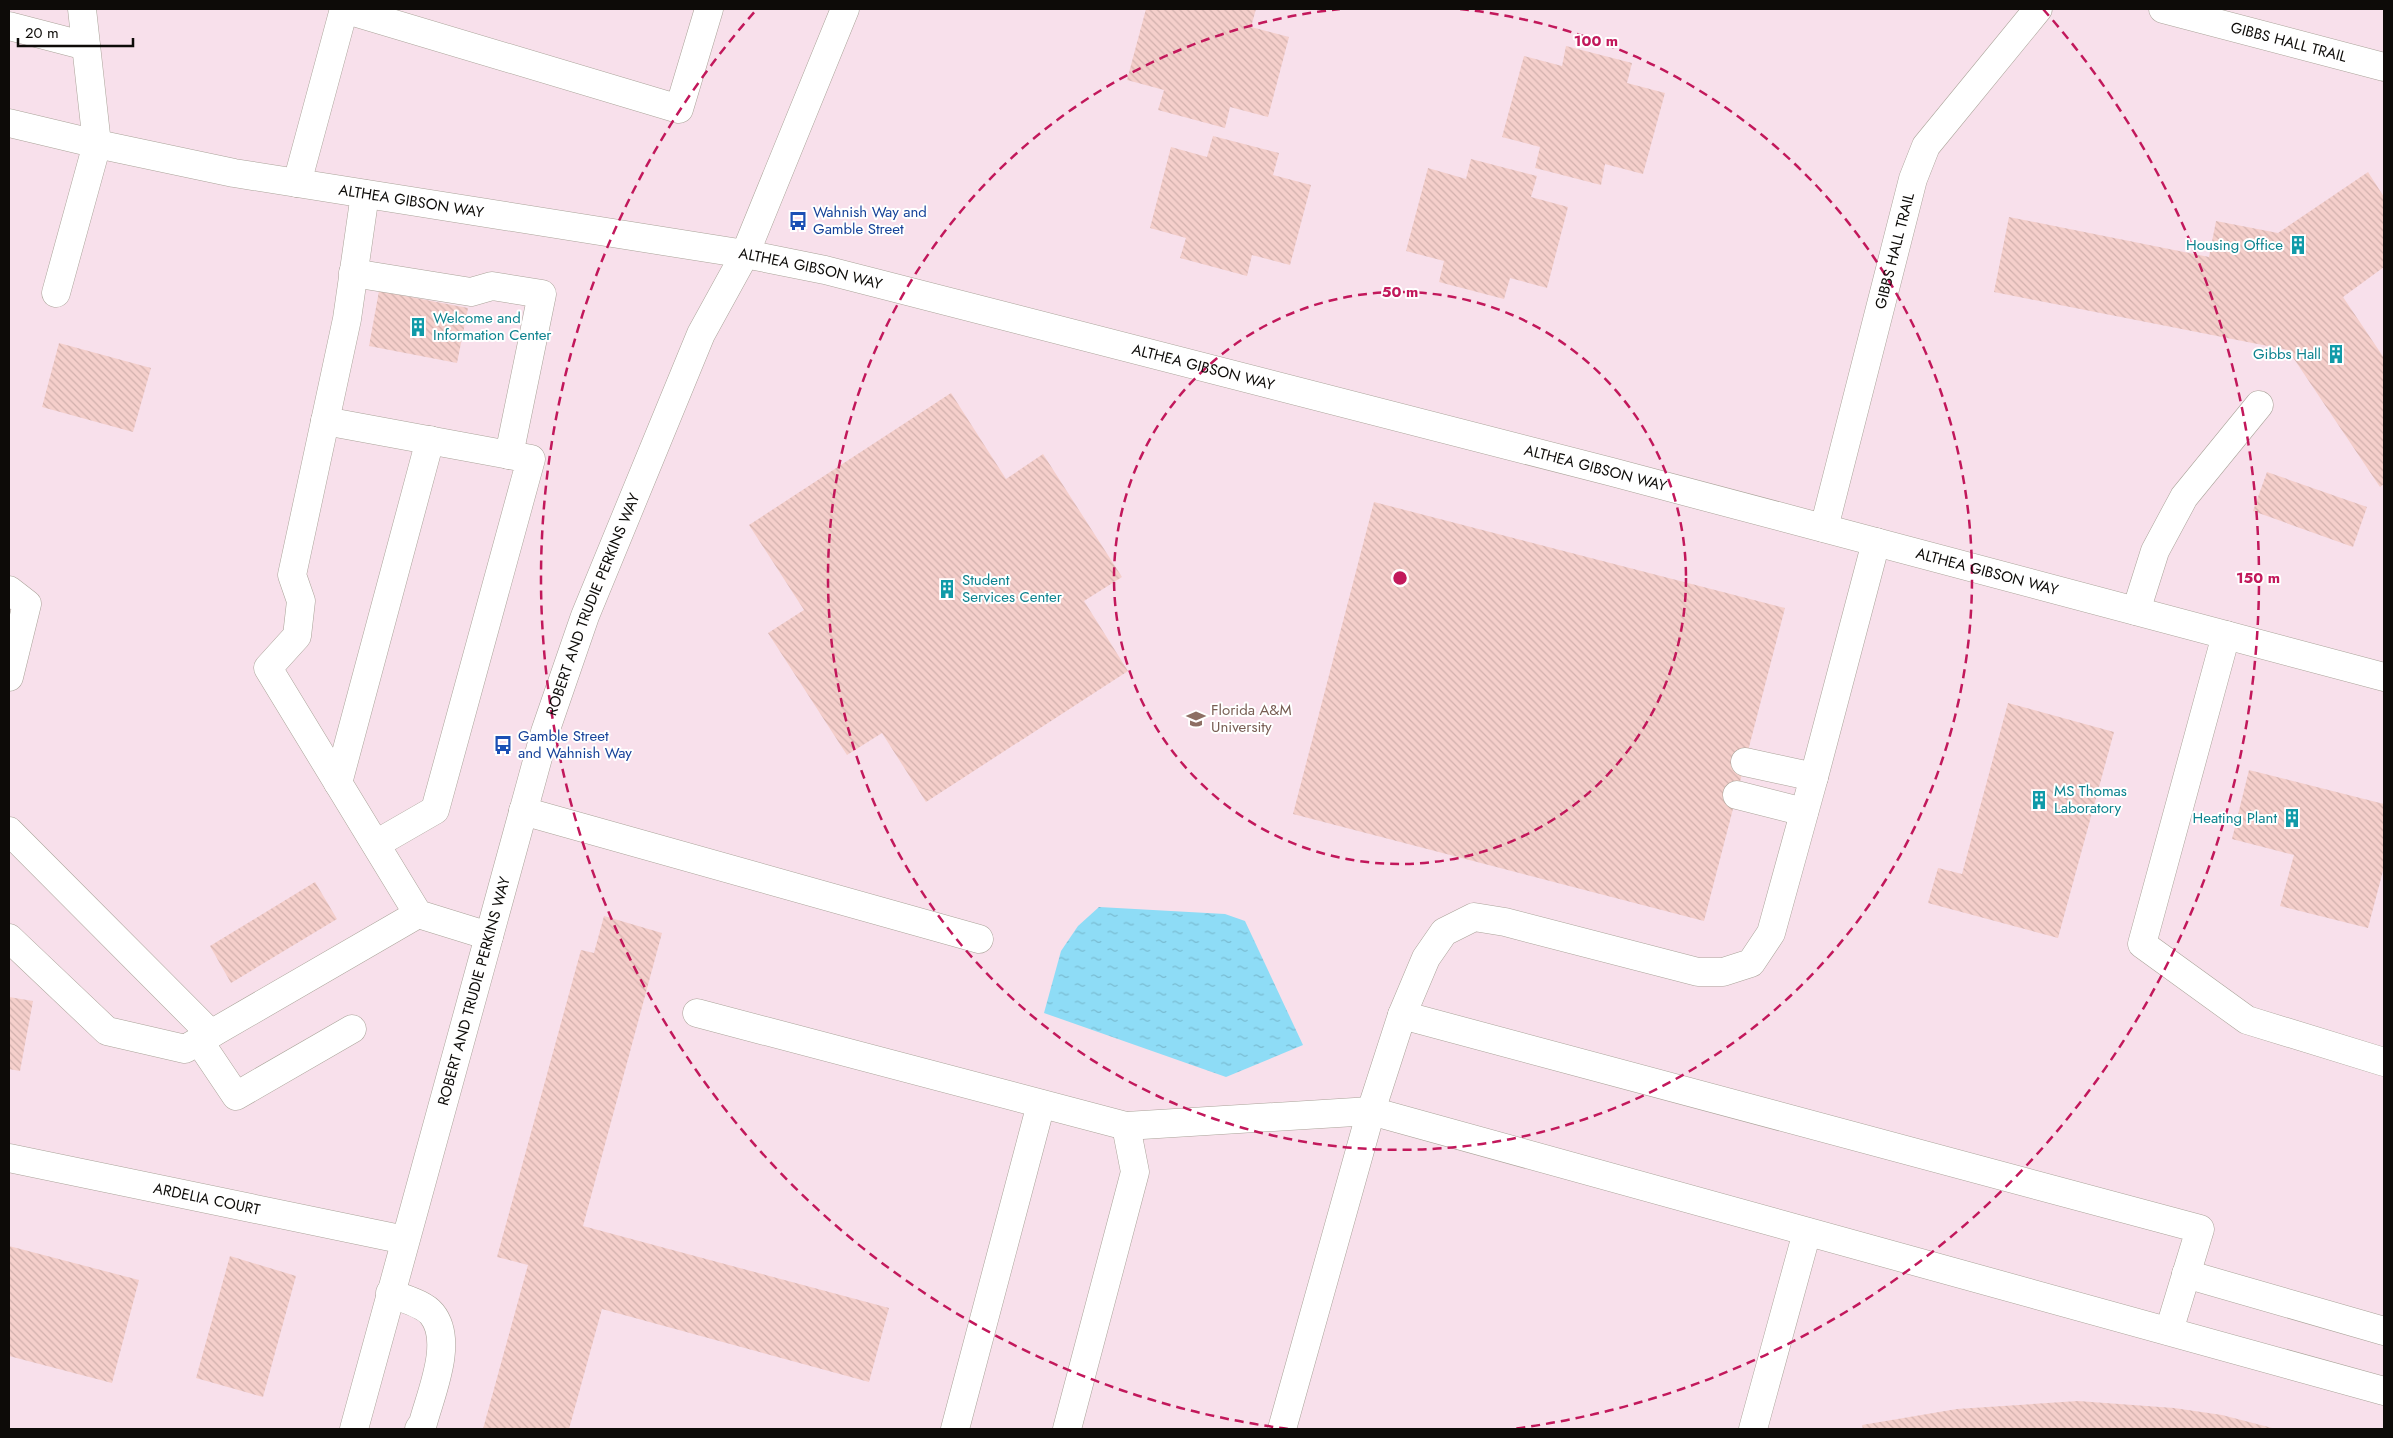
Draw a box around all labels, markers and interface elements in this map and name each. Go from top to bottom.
scale bar [18,15,132,47]
street label: GIBBS HALL TRAIL [2228,16,2349,68]
text: 20 m [25,22,59,44]
text: 100 m [1574,30,1618,52]
street label: ALTHEA GIBSON WAY [337,179,486,224]
street label: GIBBS HALL TRAIL [1869,190,1920,311]
place label: Wahnish Way and Gamble Street [813,201,927,240]
bus stop icon: Wahnish Way and Gamble Street [787,210,809,232]
place label: Housing Office [2186,234,2283,256]
building icon: Housing Office [2287,234,2309,256]
street label: ALTHEA GIBSON WAY [737,242,885,295]
text: 50 m [1382,281,1418,303]
place label: Welcome and Information Center [433,307,552,346]
building icon: Welcome and Information Center [407,316,429,338]
street label: ALTHEA GIBSON WAY [1130,338,1278,396]
place label: Gibbs Hall [2253,343,2321,365]
building icon: Gibbs Hall [2325,343,2347,365]
street label: ALTHEA GIBSON WAY [1522,439,1670,497]
street label: ROBERT AND TRUDIE PERKINS WAY [540,489,646,719]
street label: ALTHEA GIBSON WAY [1913,542,2061,601]
text: 150 m [2236,567,2280,589]
place label: Student Services Center [962,569,1063,608]
centre of rings [1391,569,1409,587]
building icon: Student Services Center [936,578,958,600]
place label: Florida A&M University [1211,699,1292,738]
school or university icon: Florida A&M University [1185,708,1207,730]
place label: Gamble Street and Wahnish Way [518,725,632,764]
bus stop icon: Gamble Street and Wahnish Way [492,734,514,756]
place label: MS Thomas Laboratory [2054,780,2127,819]
building icon: MS Thomas Laboratory [2028,789,2050,811]
place label: Heating Plant [2193,807,2277,829]
building icon: Heating Plant [2281,807,2303,829]
street label: ROBERT AND TRUDIE PERKINS WAY [432,874,516,1108]
street label: ARDELIA COURT [151,1177,262,1221]

